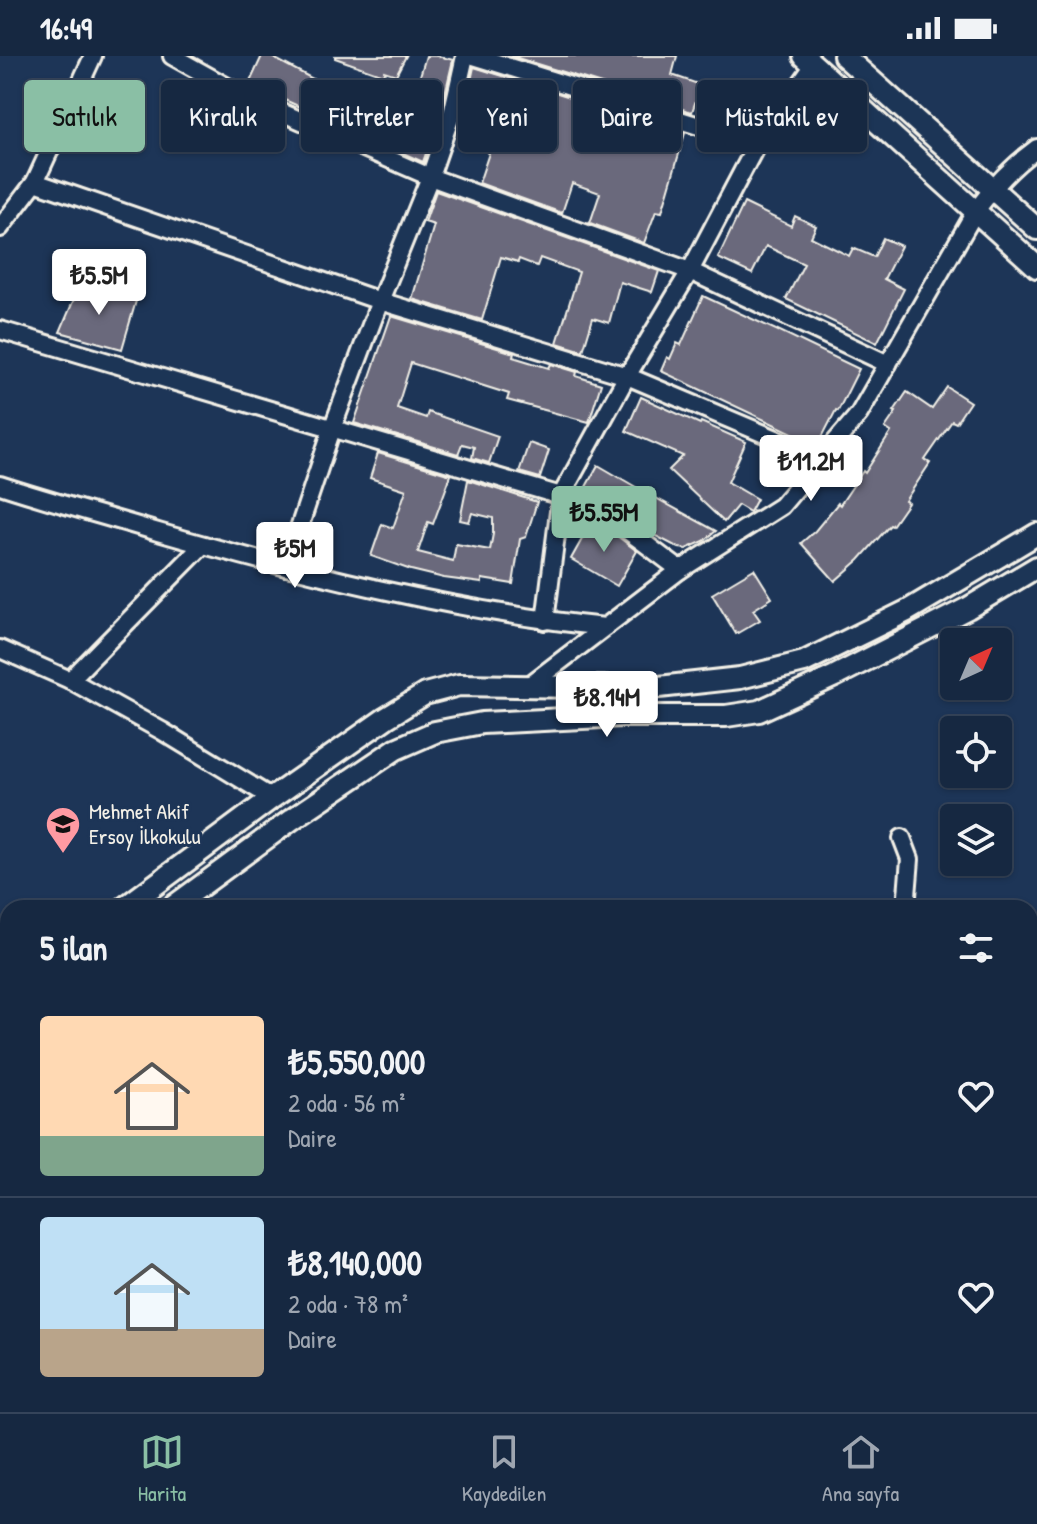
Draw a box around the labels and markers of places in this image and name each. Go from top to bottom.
pin: ₺5.5M [43,249,155,317]
pin: ₺11.2M [746,435,876,503]
pin: ₺5.55M [539,486,669,554]
pin: ₺5M [256,522,334,590]
pin: ₺8.14M [542,671,672,739]
place label: Mehmet Akif Ersoy İlkokulu [89,796,201,851]
school or university icon: Mehmet Akif Ersoy İlkokulu [44,805,82,855]

